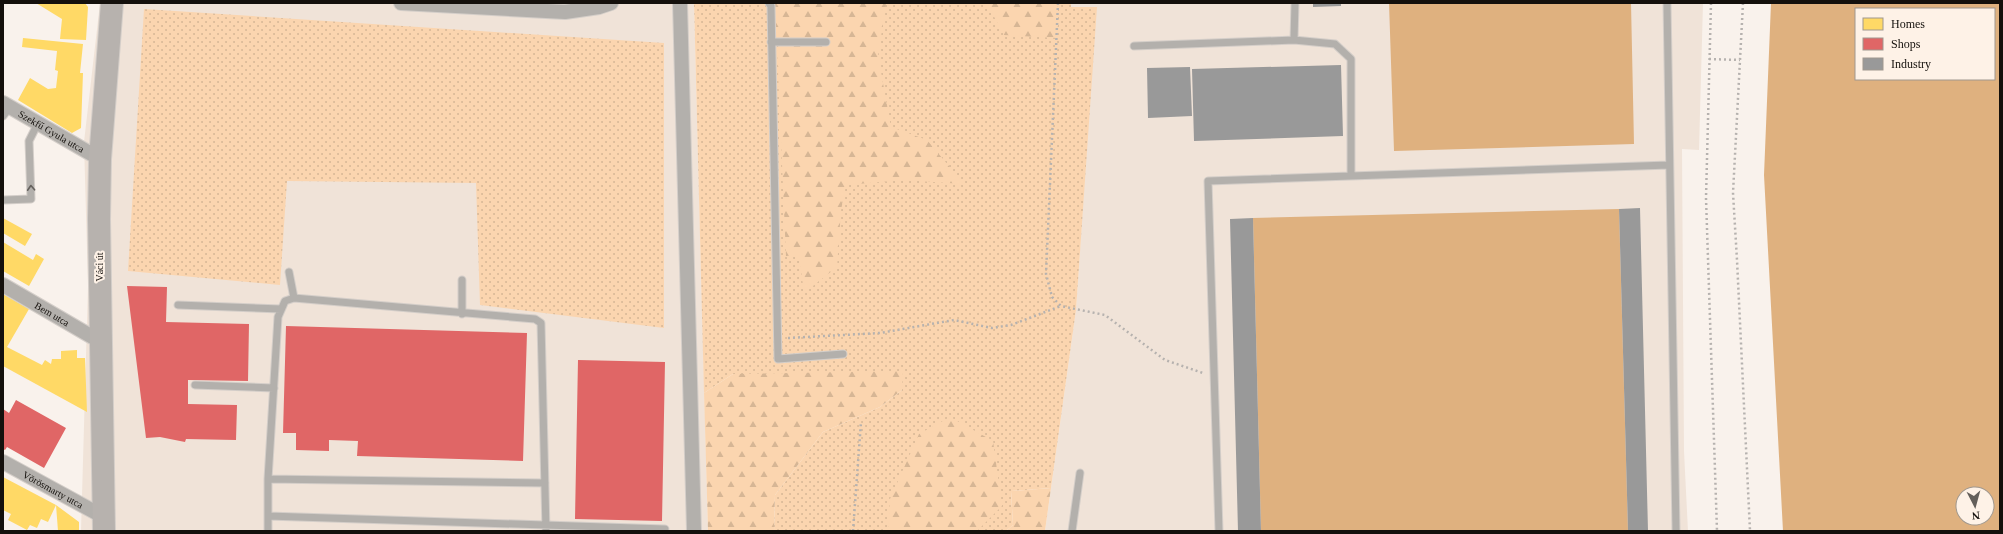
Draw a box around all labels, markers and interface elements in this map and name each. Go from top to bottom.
legend [1855,8,1995,80]
text: Homes [1891,17,1925,31]
text: Shops [1891,37,1921,51]
text: Industry [1891,57,1931,71]
street label: Szekfű Gyula utca [16,108,87,155]
one-way arrow [26,185,35,191]
street label: Váci út [94,252,105,282]
street label: Bem utca [33,300,72,329]
street label: Vörösmarty utca [21,469,85,511]
north arrow [1955,486,1995,526]
text: N [1971,510,1981,522]

